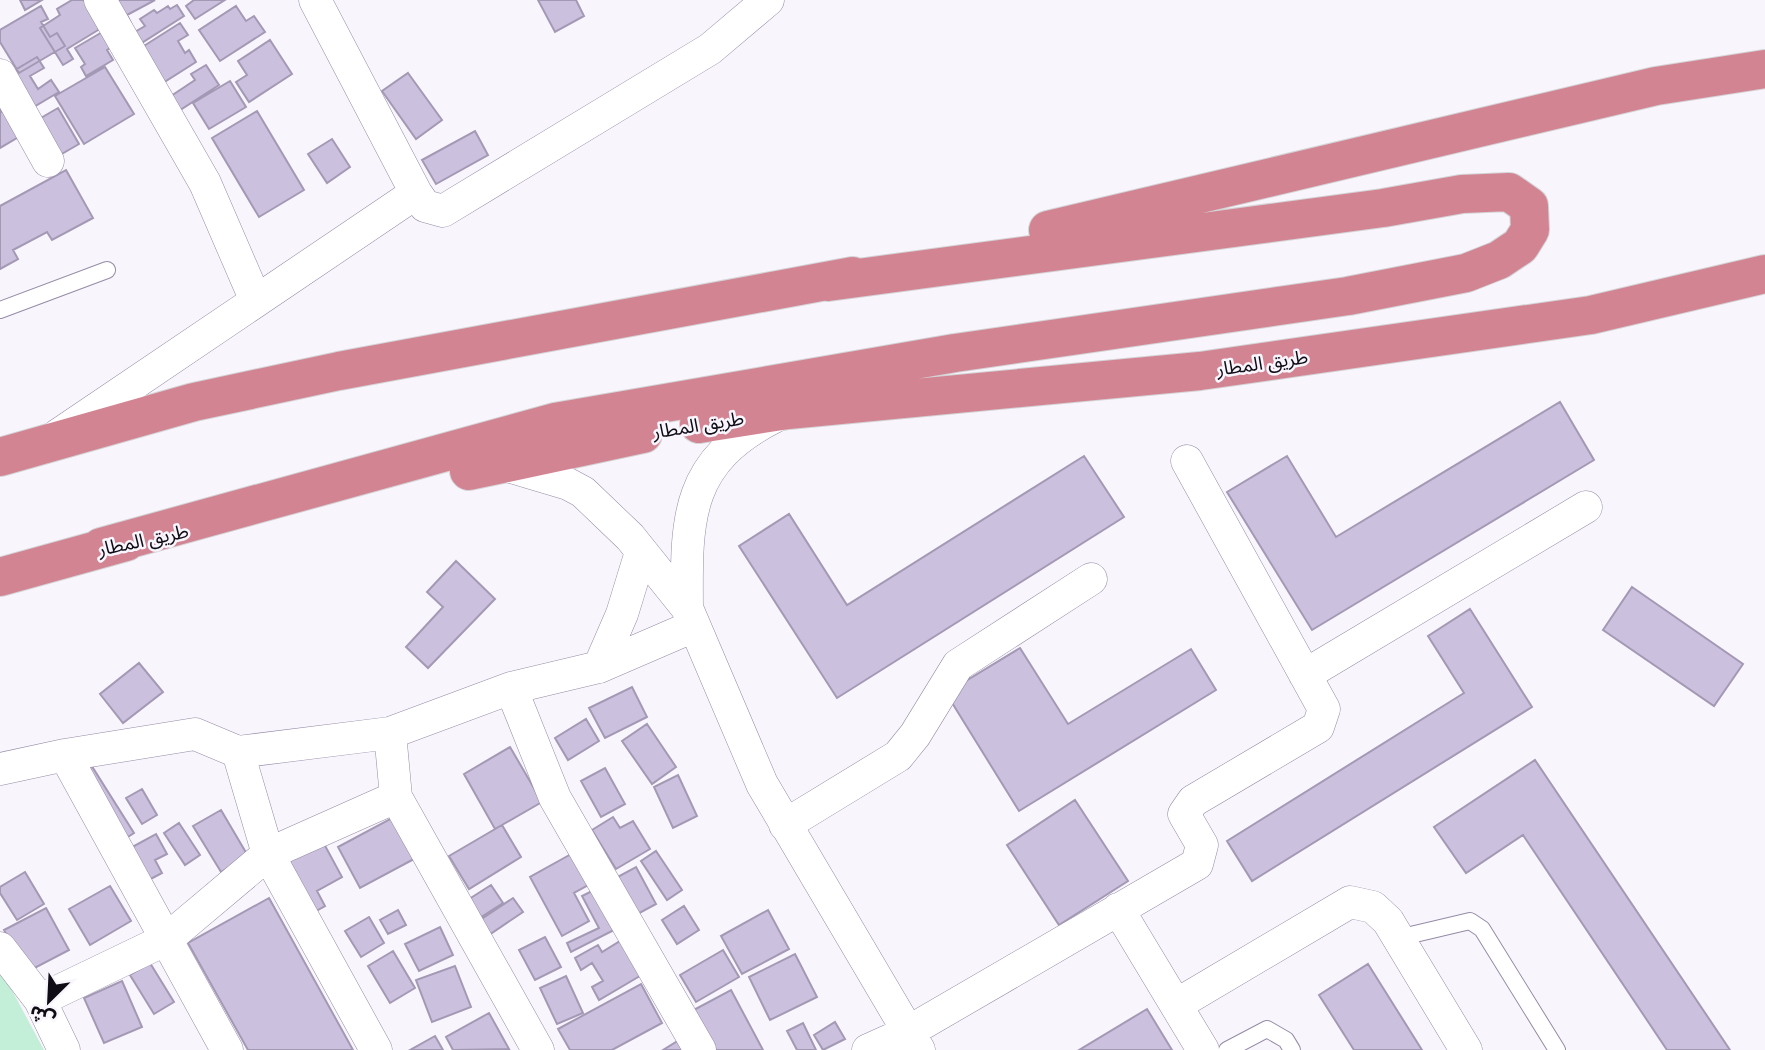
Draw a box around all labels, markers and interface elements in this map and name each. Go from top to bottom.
street label: طريق المطار [1214,344,1309,381]
street label: طريق المطار [650,405,746,444]
street label: طريق المطار [95,518,191,561]
north arrow [14,966,84,1036]
text: ش [25,1001,58,1033]

